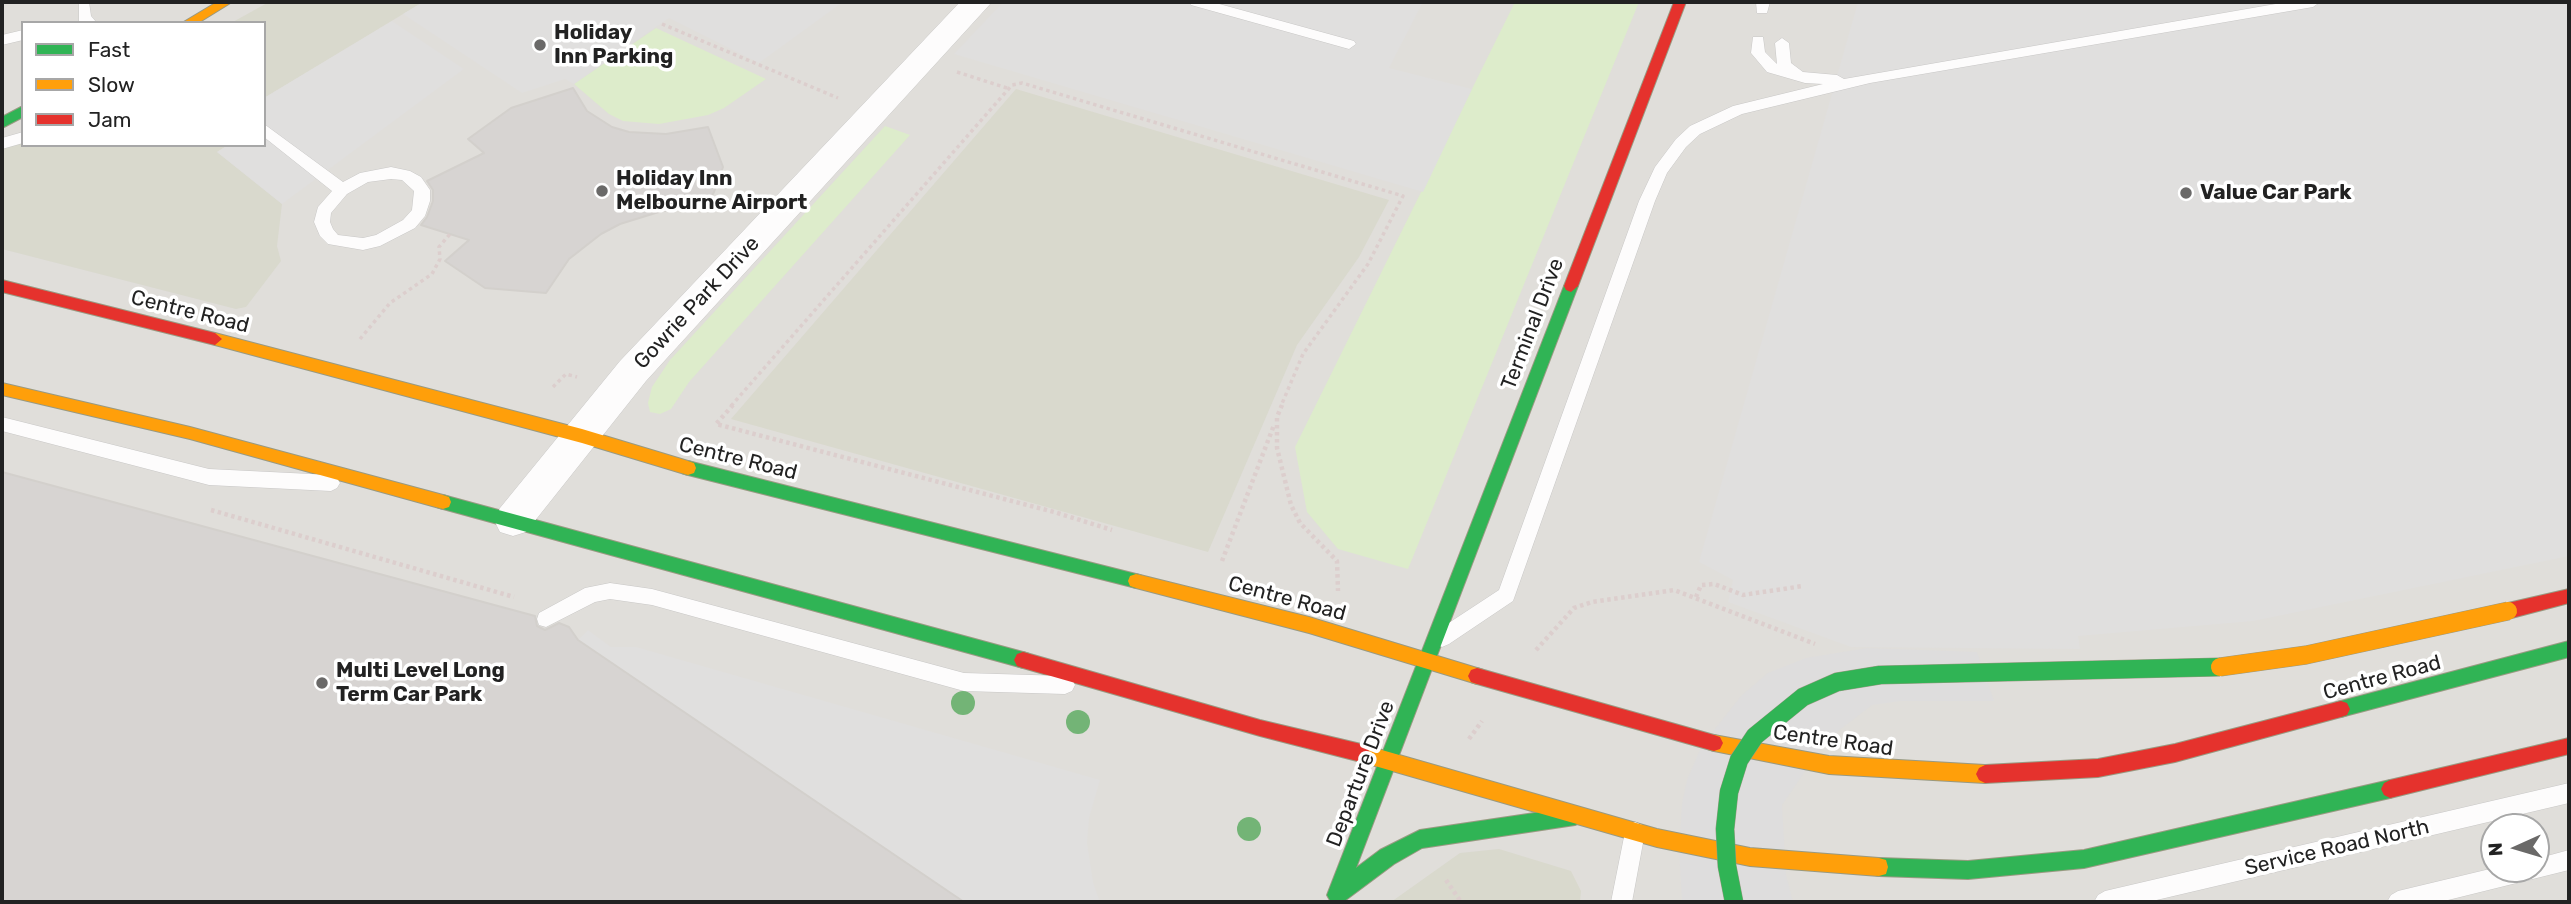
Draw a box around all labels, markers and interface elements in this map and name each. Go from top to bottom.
place label: Holiday Inn Parking [554,20,673,70]
legend [21,21,266,147]
text: Fast [88,37,130,62]
marker: Holiday Inn Parking [532,37,548,53]
text: Slow [88,72,135,97]
text: Jam [88,107,132,132]
place label: Holiday Inn Melbourne Airport [616,166,807,216]
place label: Value Car Park [2200,180,2351,206]
marker: Holiday Inn Melbourne Airport [594,183,610,199]
marker: Value Car Park [2178,185,2194,201]
street label: Gowrie Park Drive [629,231,765,375]
street label: Terminal Drive [1496,255,1570,393]
street label: Centre Road [128,285,252,339]
street label: Centre Road [676,432,800,486]
street label: Centre Road [1225,571,1349,627]
street label: Centre Road [2320,650,2444,706]
place label: Multi Level Long Term Car Park [336,658,505,708]
marker: Multi Level Long Term Car Park [314,675,330,691]
street label: Departure Drive [1322,697,1400,851]
street label: Centre Road [1771,720,1895,762]
north arrow [2480,813,2550,883]
street label: Service Road North [2242,815,2432,881]
text: N [2484,842,2507,857]

